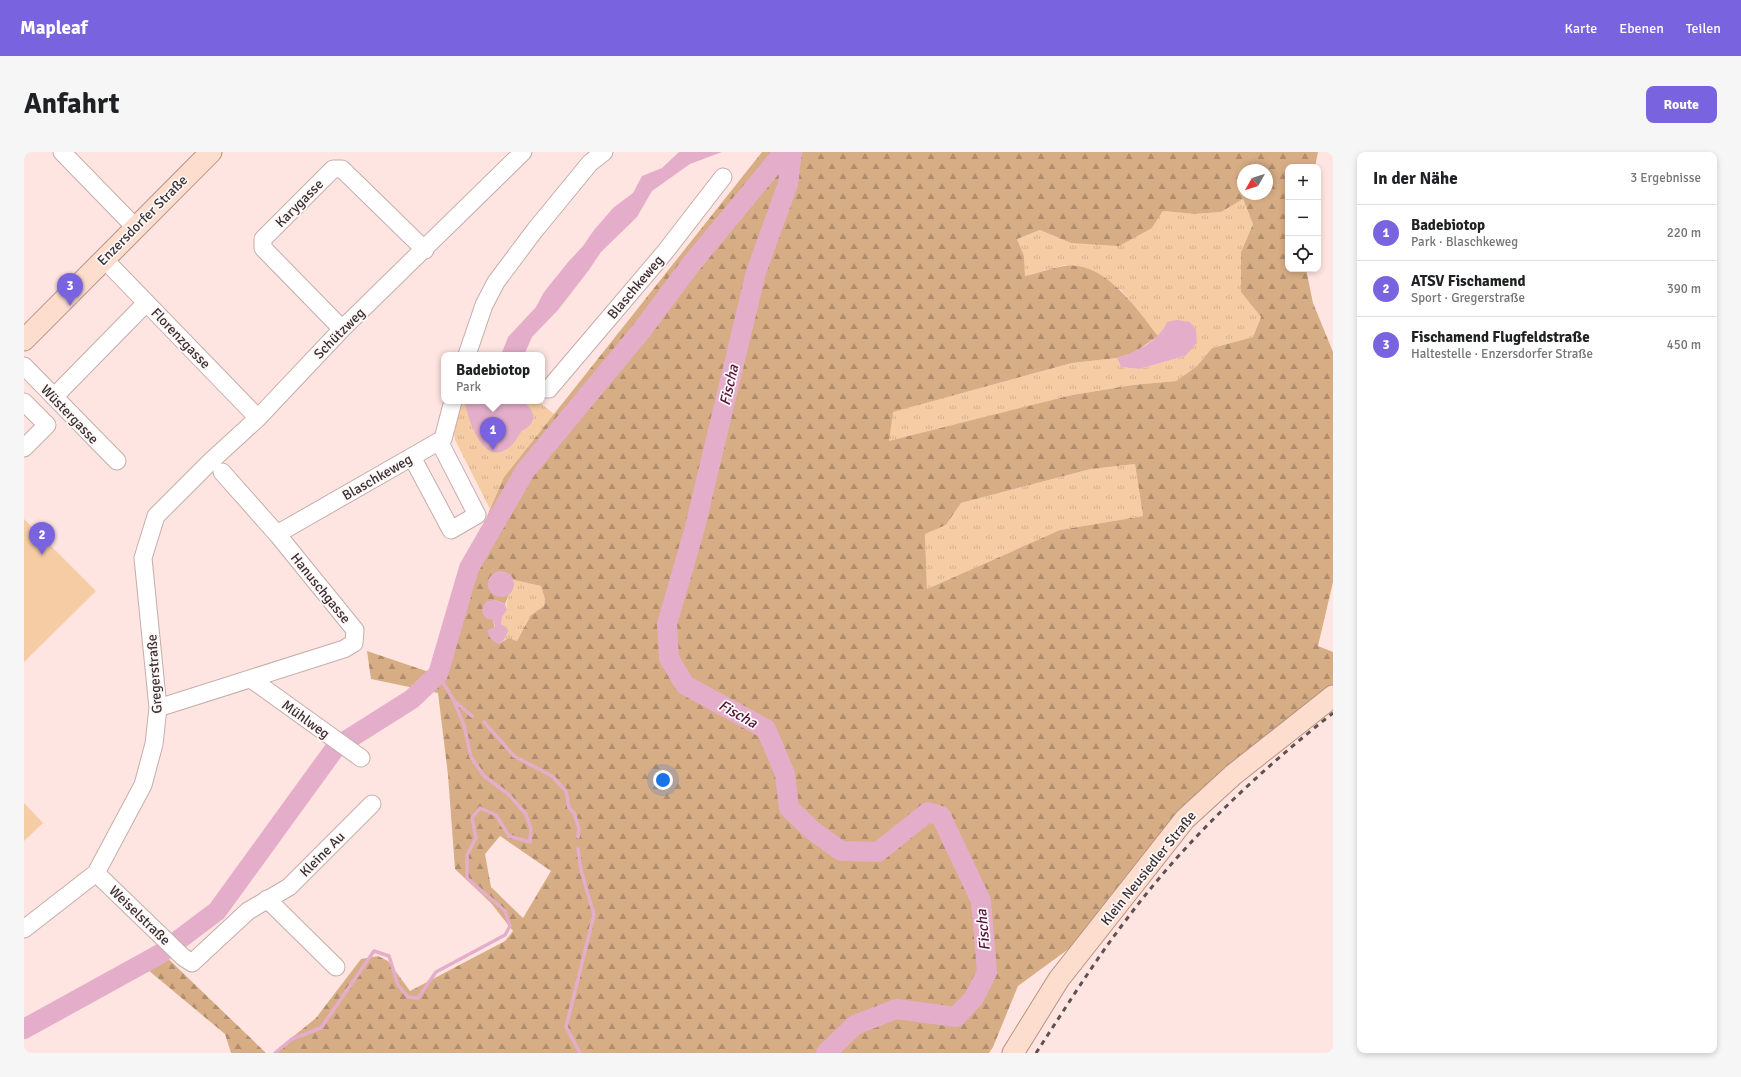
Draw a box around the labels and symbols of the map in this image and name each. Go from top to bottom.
north arrow [1237,164,1273,200]
street label: Enzersdorfer Straße [94,172,191,269]
street label: Karygasse [272,176,327,231]
street label: Blaschkeweg [604,252,667,323]
pin: 3 [57,273,83,306]
street label: Florenzgasse [147,304,214,372]
street label: Schützweg [310,304,368,362]
water label: Fischa [716,362,743,407]
street label: Wüstergasse [37,381,102,447]
pin: 1 [480,417,506,450]
street label: Blaschkeweg [339,451,415,504]
pin: 2 [29,522,55,555]
street label: Hanuschgasse [287,550,354,627]
street label: Gregerstraße [143,634,166,714]
street label: Mühlweg [278,696,333,742]
water label: Fischa [716,696,761,732]
your location [653,770,673,790]
street label: Klein Neusiedler Straße [1097,808,1200,929]
street label: Kleine Au [296,828,348,880]
street label: Weiselstraße [106,882,174,949]
water label: Fischa [972,908,994,951]

